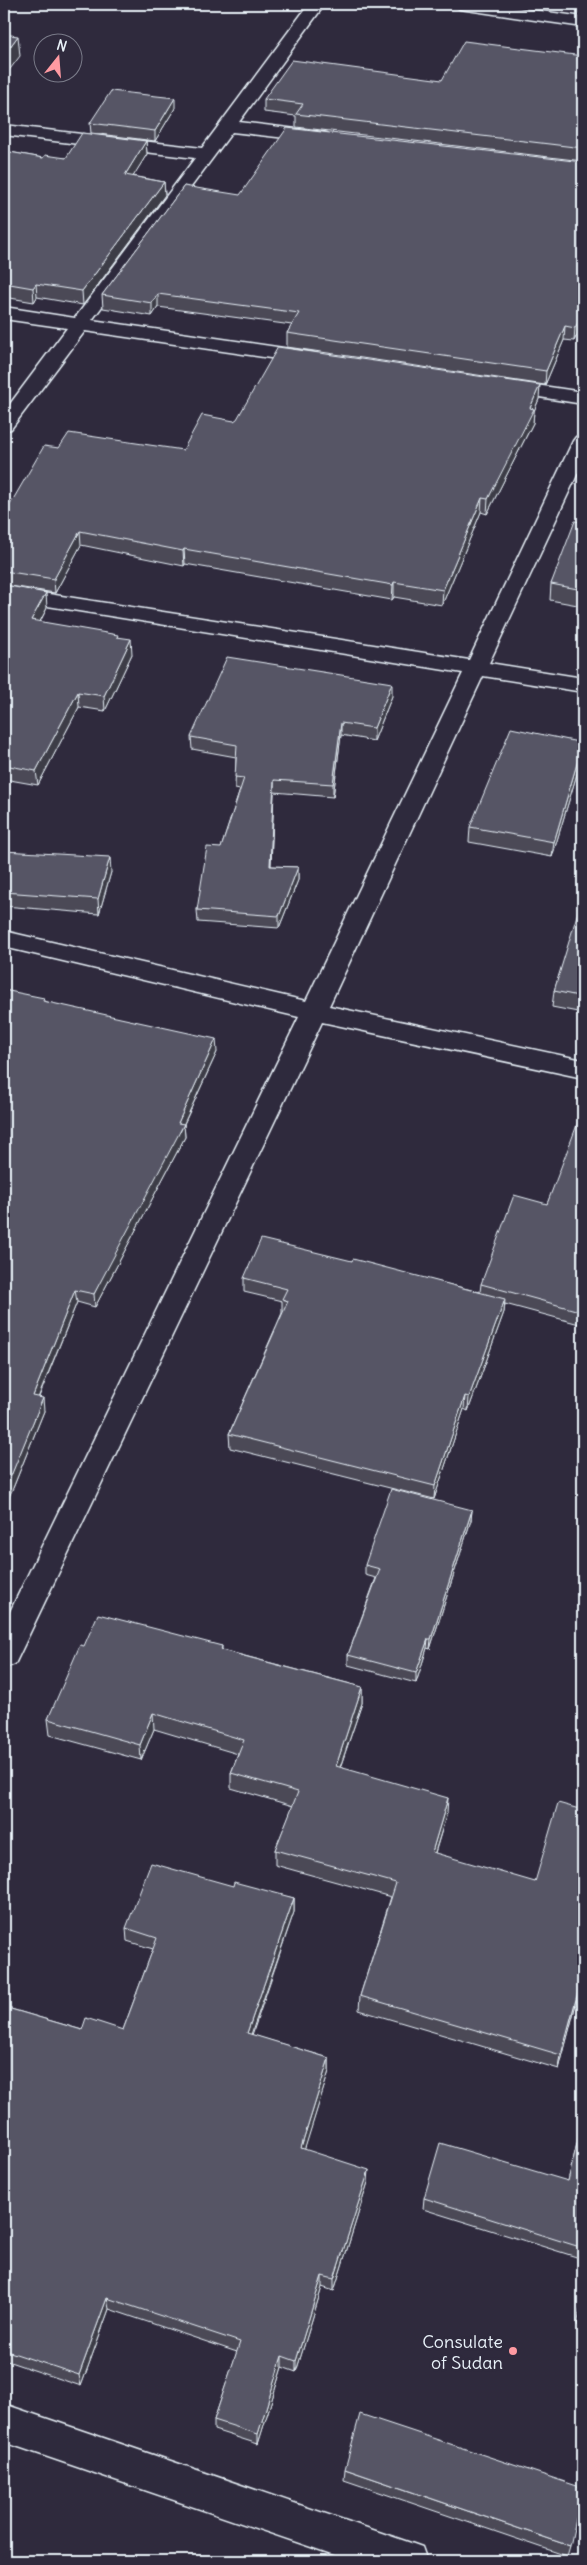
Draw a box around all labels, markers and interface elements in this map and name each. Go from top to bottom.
north arrow [32,32,82,82]
text: N [55,36,69,56]
place label: Consulate of Sudan [422,2330,503,2374]
marker: Consulate of Sudan [507,2345,519,2357]

